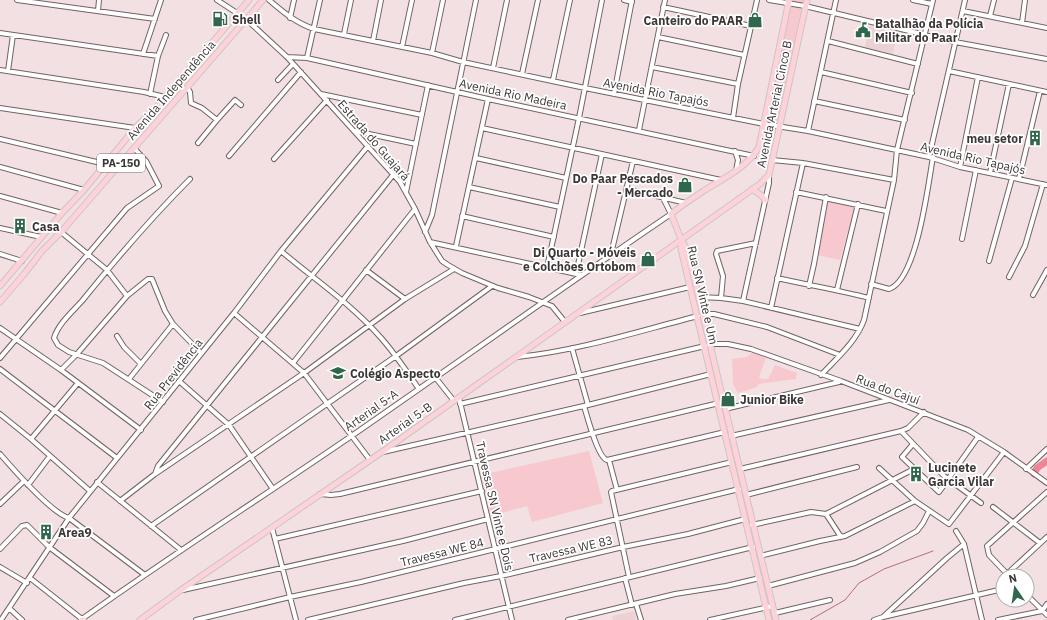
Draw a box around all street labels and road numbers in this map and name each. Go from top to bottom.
street label: Avenida Independência [124,37,219,143]
street label: Avenida Arterial Cinco B [753,39,795,169]
street label: Avenida Rio Tapajós [602,74,710,110]
street label: Avenida Rio Madeira [458,75,569,113]
street label: Estrada do Guajará [335,97,414,184]
street label: Avenida Rio Tapajós [919,139,1027,177]
road number: PA-150 [97,154,145,172]
street label: Rua SN Vinte e Um [684,244,722,346]
street label: Rua Previdência [140,335,206,413]
street label: Rua do Cajuí [854,371,922,407]
street label: Arterial 5-A [341,386,401,434]
street label: Arterial 5-B [375,399,435,447]
street label: Travessa SN Vinte e Dois [473,440,517,572]
street label: Travessa WE 83 [528,532,614,566]
street label: Travessa WE 84 [399,534,485,570]

